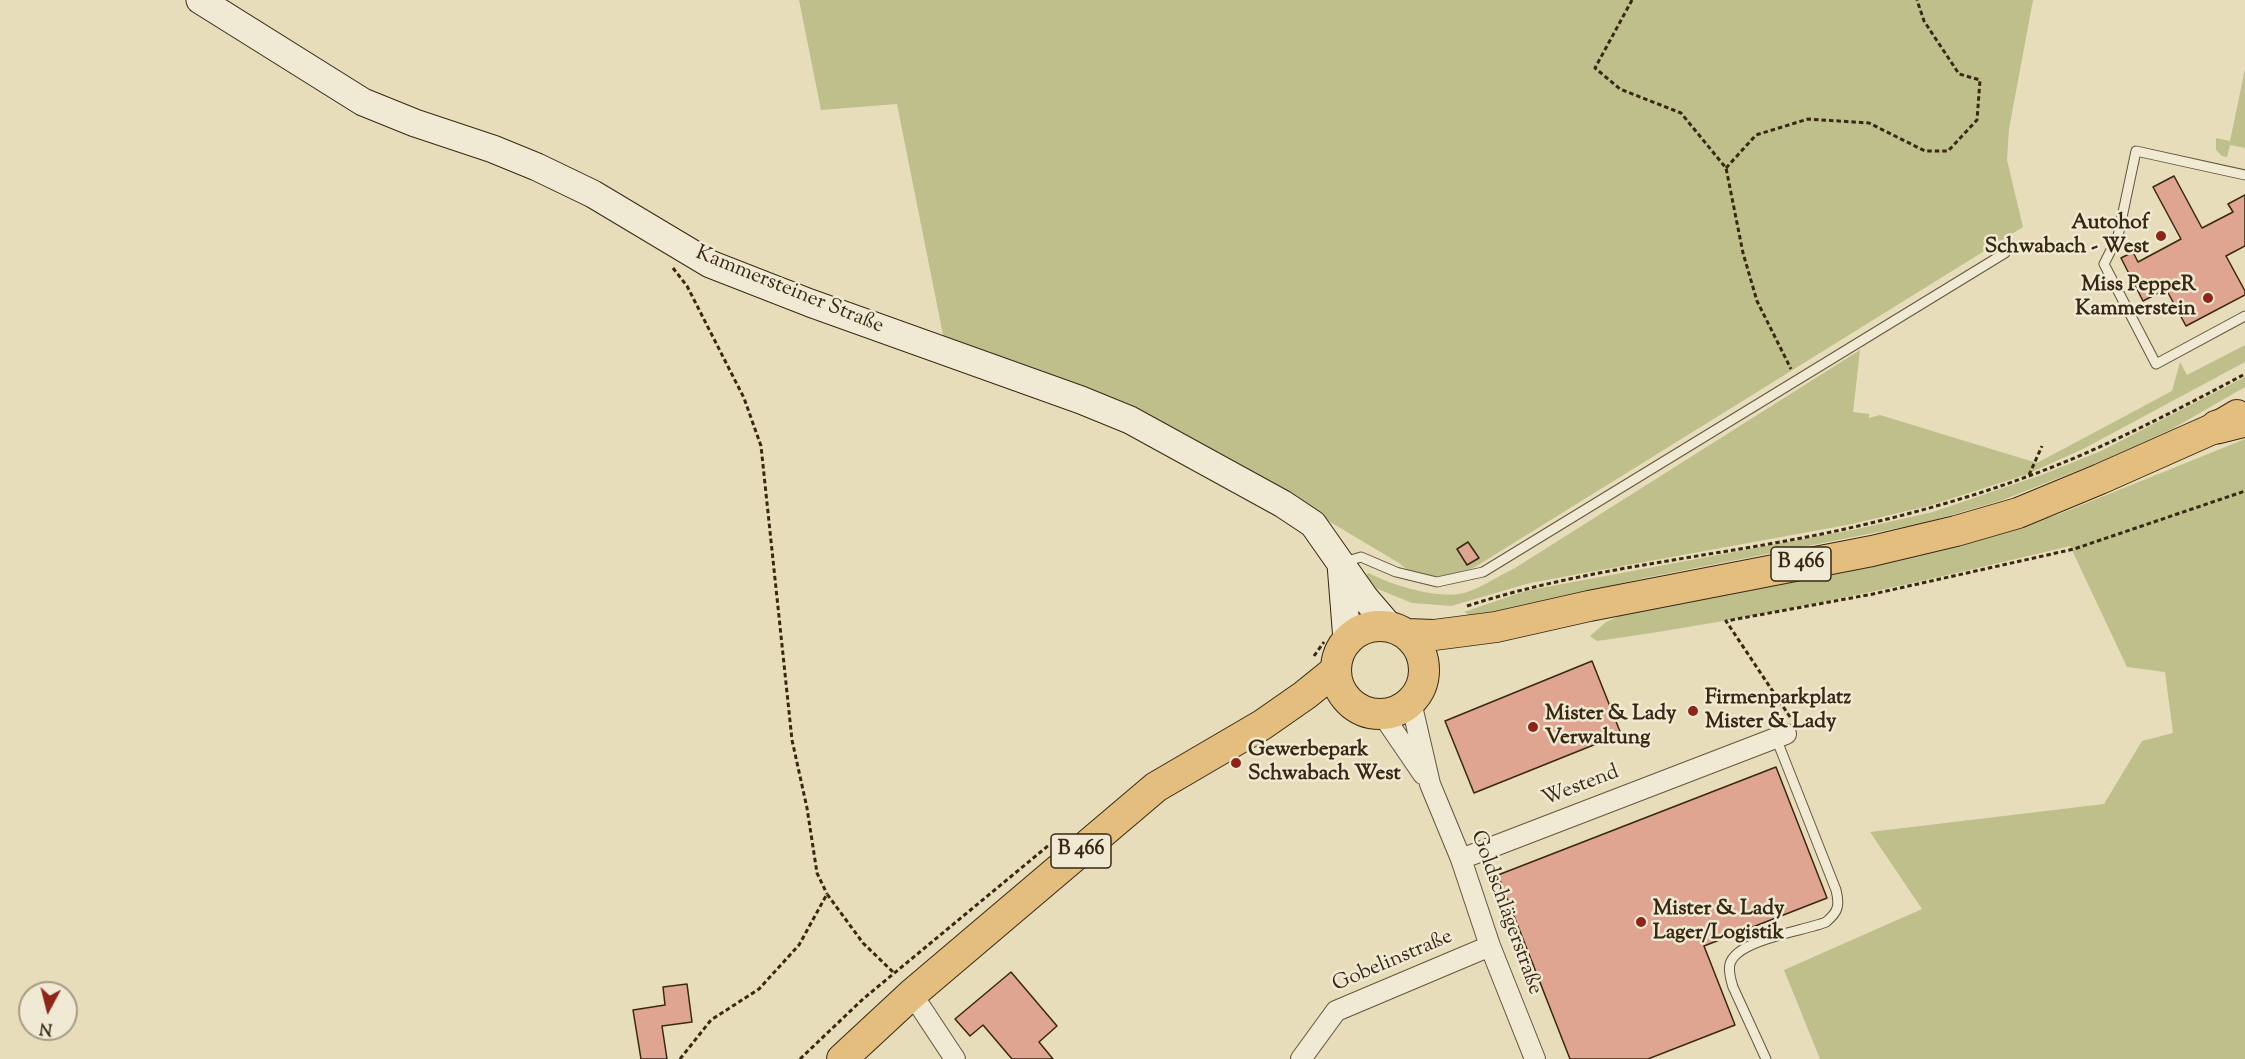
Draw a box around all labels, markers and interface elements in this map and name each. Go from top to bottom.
place label: Autohof Schwabach - West [1985,211,2149,261]
marker: Autohof Schwabach - West [2154,229,2168,243]
street label: Kammersteiner Straße [691,242,887,340]
place label: Miss PeppeR Kammerstein [2075,273,2196,323]
marker: Miss PeppeR Kammerstein [2201,291,2215,305]
road number: B 466 [1771,547,1831,581]
place label: Firmenparkplatz Mister & Lady [1705,686,1851,736]
place label: Mister & Lady Verwaltung [1545,702,1676,752]
marker: Firmenparkplatz Mister & Lady [1686,704,1700,718]
marker: Mister & Lady Verwaltung [1526,720,1540,734]
place label: Gewerbepark Schwabach West [1248,738,1401,788]
marker: Gewerbepark Schwabach West [1229,756,1243,770]
street label: Westend [1539,761,1623,813]
street label: Goldschlägerstraße [1464,827,1546,999]
road number: B 466 [1051,834,1111,868]
place label: Mister & Lady Lager/Logistik [1653,897,1784,947]
marker: Mister & Lady Lager/Logistik [1634,915,1648,929]
street label: Gobelinstraße [1329,925,1457,999]
north arrow [18,981,78,1041]
text: N [38,1015,54,1040]

